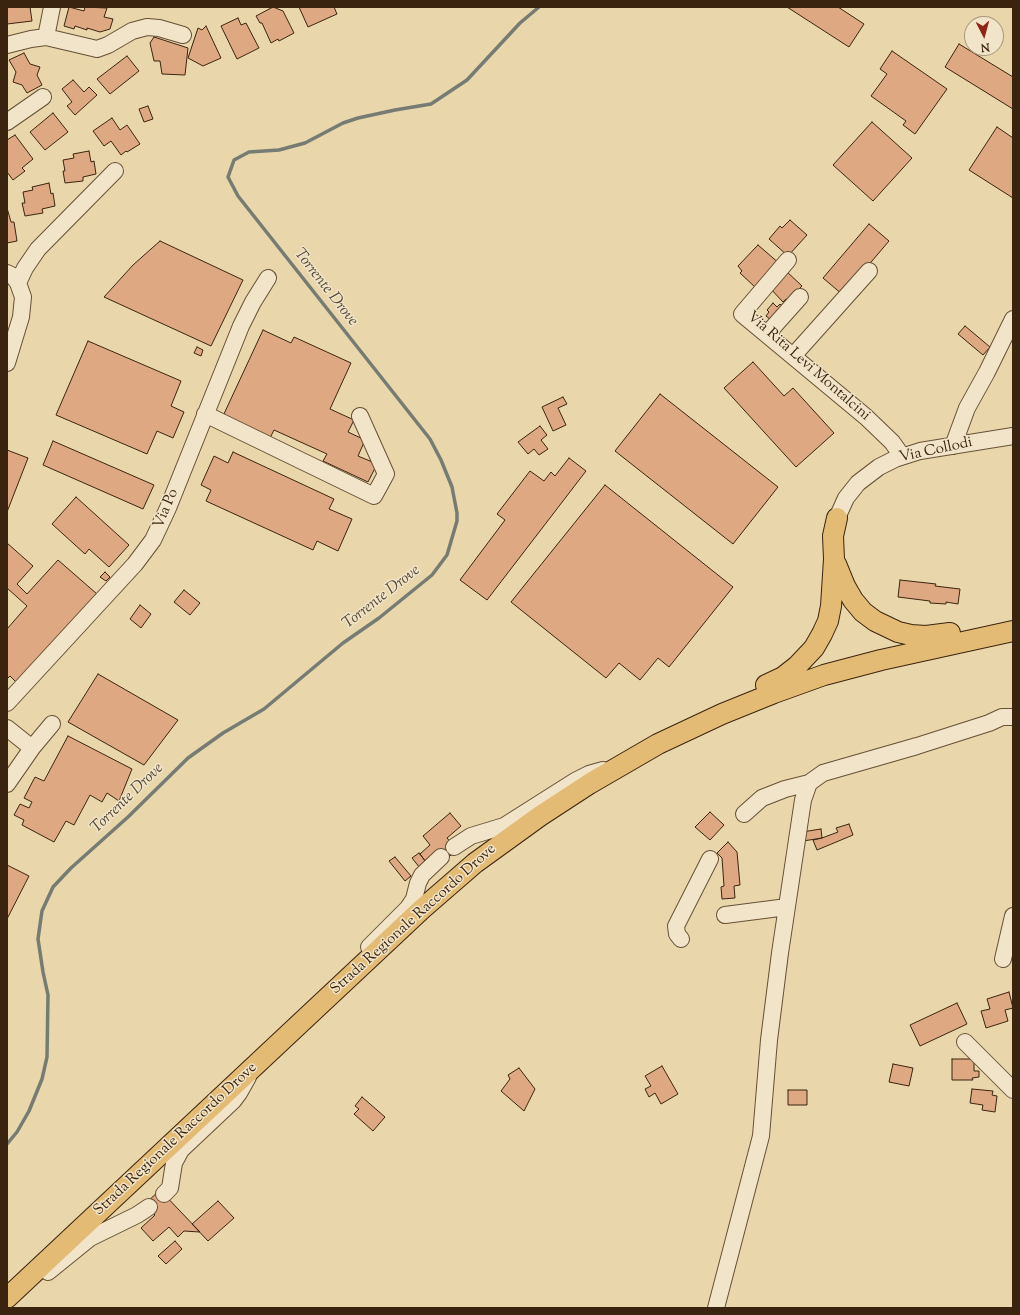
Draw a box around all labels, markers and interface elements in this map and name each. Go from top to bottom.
north arrow [964,16,1004,56]
text: N [980,39,990,55]
water label: Torrente Drove [289,245,361,331]
street label: Via Rita Levi Montalcini [743,309,873,425]
street label: Via Collodi [898,434,974,468]
street label: Via Po [151,486,183,532]
water label: Torrente Drove [339,562,425,634]
water label: Torrente Drove [88,760,168,838]
street label: Strada Regionale Raccordo Drove [328,841,500,999]
street label: Strada Regionale Raccordo Drove [91,1060,261,1220]

